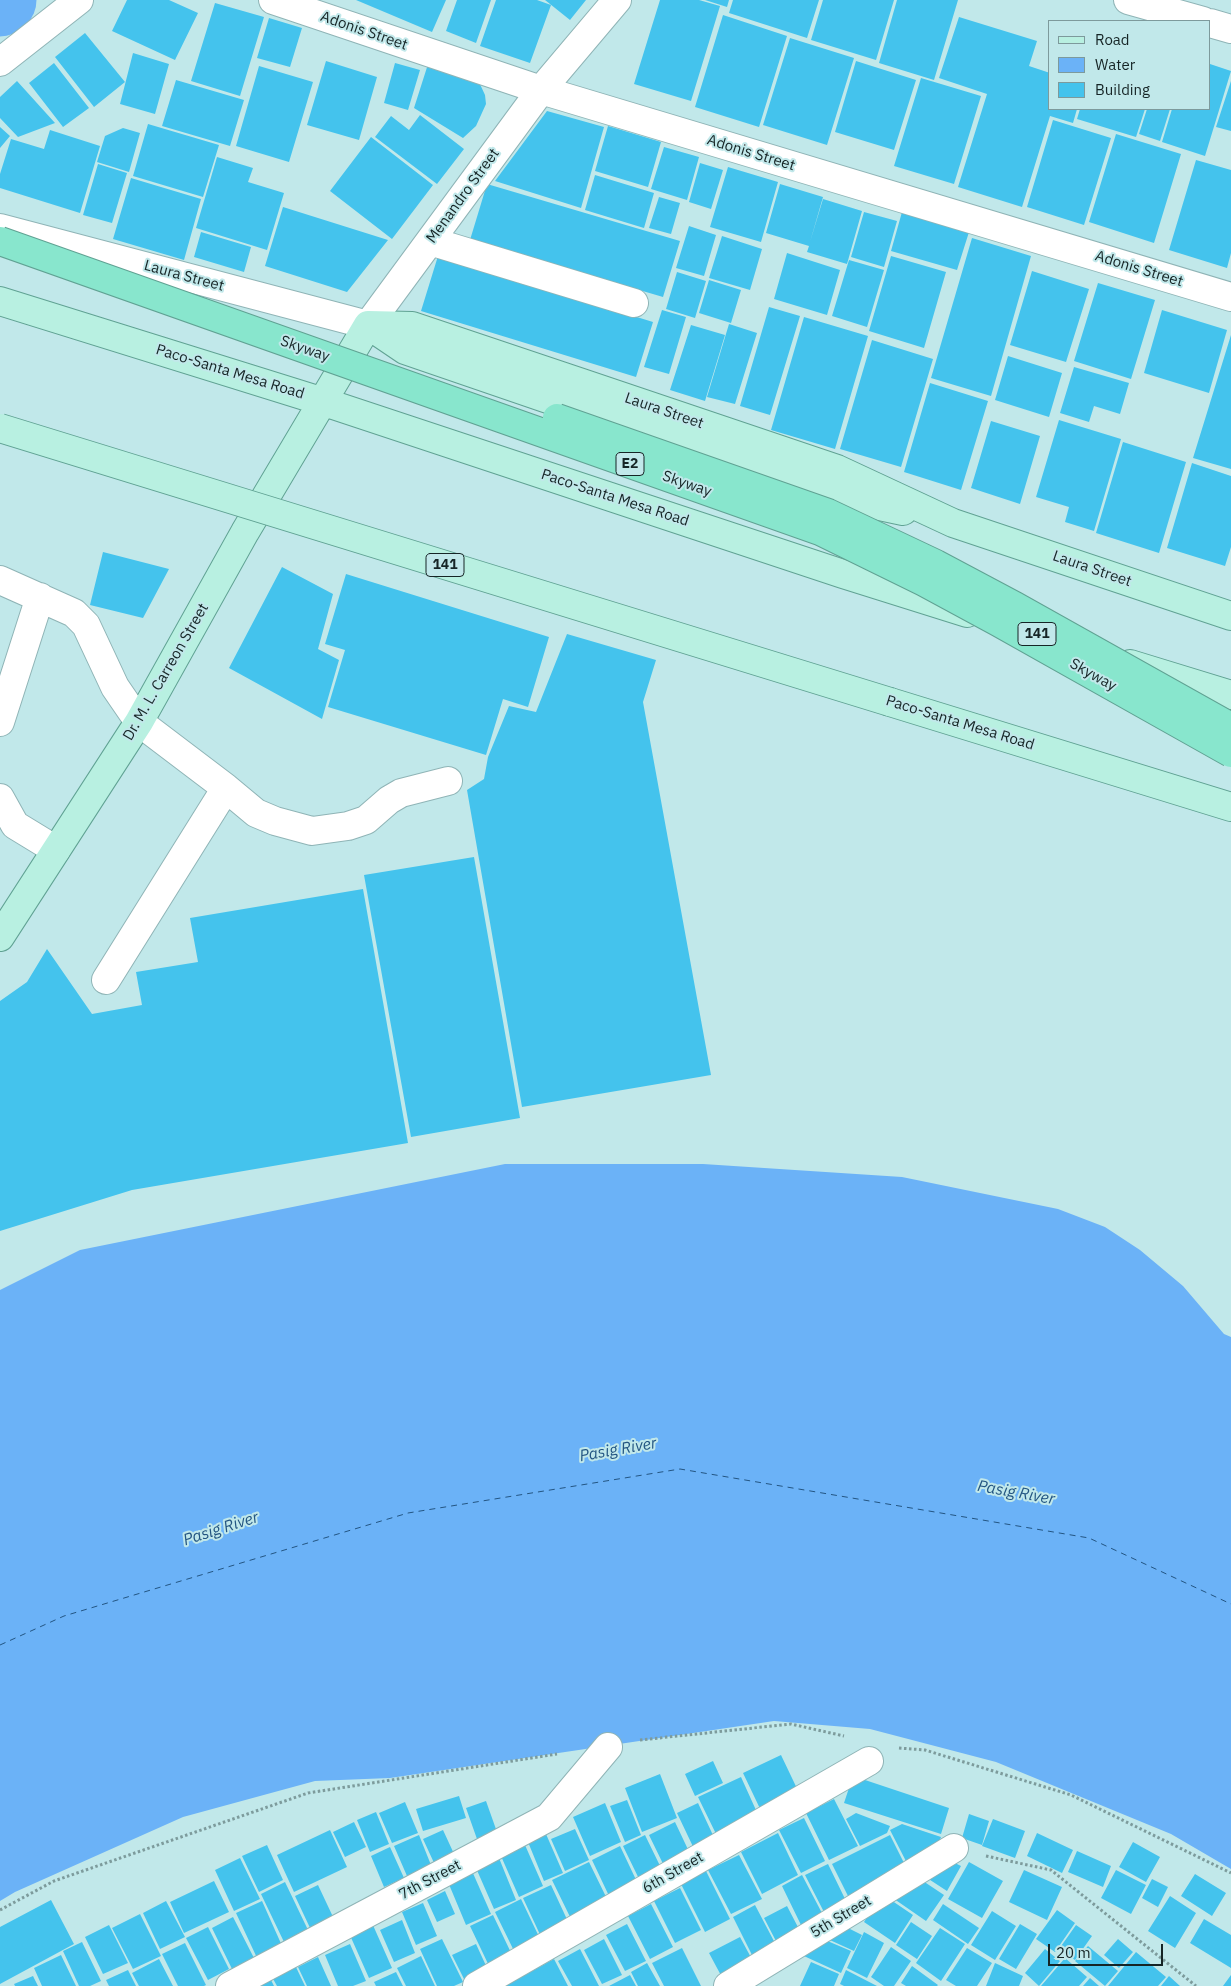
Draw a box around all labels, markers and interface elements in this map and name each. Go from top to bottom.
street label: Adonis Street [318,8,410,54]
legend [1048,20,1211,110]
text: Road [1095,30,1130,49]
text: Water [1095,55,1135,74]
text: Building [1095,80,1150,99]
street label: Adonis Street [705,131,797,175]
street label: Menandro Street [423,145,503,247]
street label: Adonis Street [1093,247,1185,291]
street label: Laura Street [142,257,226,295]
street label: Skyway [278,332,332,366]
street label: Paco-Santa Mesa Road [154,341,306,403]
street label: Laura Street [622,389,706,433]
road number: E2 [616,452,644,476]
street label: Paco-Santa Mesa Road [539,466,691,530]
street label: Skyway [660,467,714,501]
street label: Laura Street [1050,547,1134,591]
road number: 141 [426,554,464,576]
street label: Dr. M. L. Carreon Street [119,600,213,744]
road number: 141 [1018,622,1056,646]
street label: Skyway [1066,655,1120,695]
street label: Paco-Santa Mesa Road [884,692,1036,754]
water label: Pasig River [578,1434,658,1466]
water label: Pasig River [976,1477,1056,1509]
water label: Pasig River [181,1508,261,1550]
street label: 6th Street [639,1848,707,1898]
street label: 7th Street [396,1856,464,1904]
street label: 5th Street [807,1892,875,1942]
scale bar [1051,1934,1166,1966]
text: 20 m [1056,1943,1091,1962]

